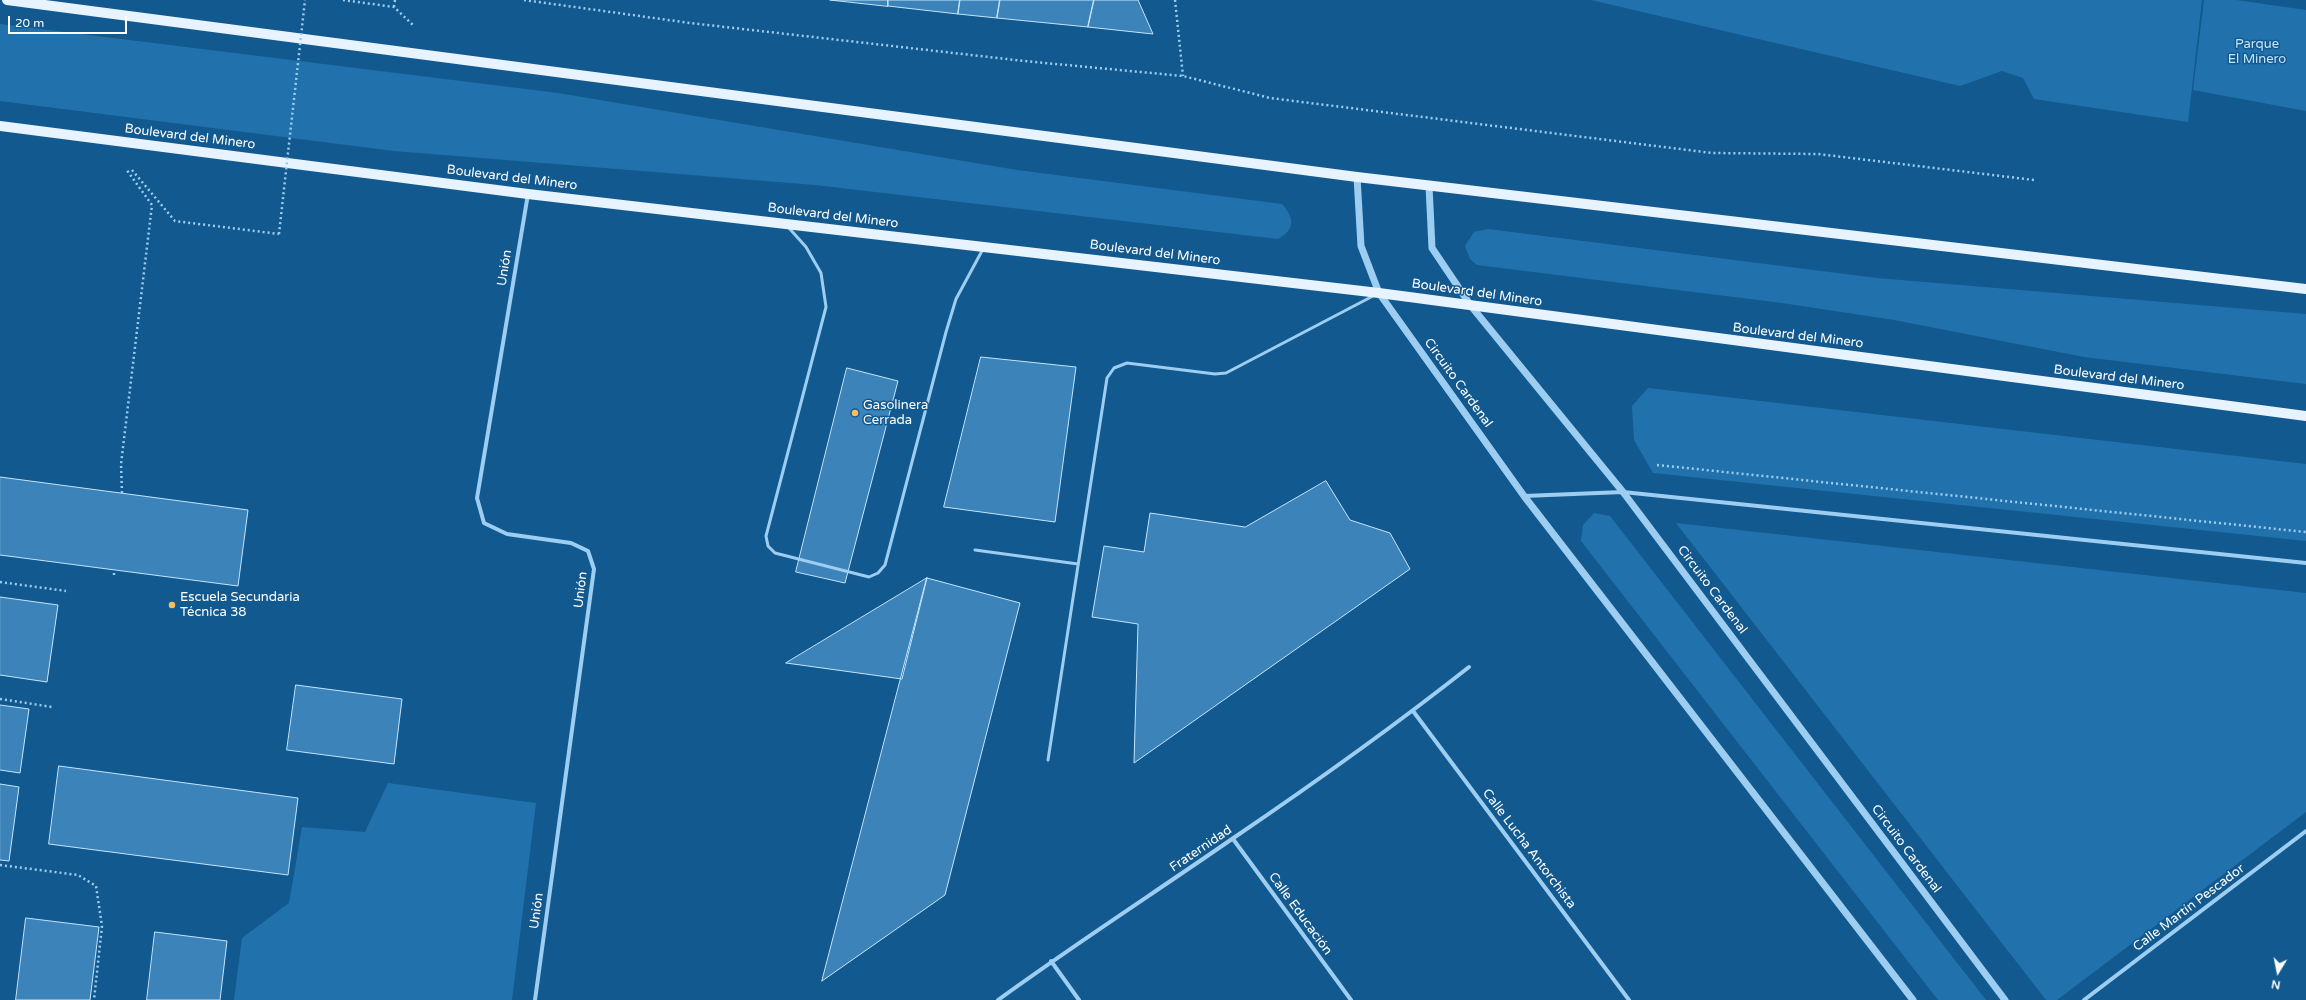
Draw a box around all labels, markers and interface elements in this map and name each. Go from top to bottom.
scale bar [10,8,129,34]
text: 20 m [15,16,44,30]
park label: Parque El Minero [2228,37,2286,68]
street label: Boulevard del Minero [124,121,256,153]
street label: Boulevard del Minero [446,162,578,194]
street label: Boulevard del Minero [767,200,899,232]
street label: Boulevard del Minero [1089,237,1221,269]
street label: Unión [494,249,516,287]
street label: Boulevard del Minero [1411,276,1543,310]
street label: Boulevard del Minero [1732,320,1864,352]
street label: Circuito Cardenal [1420,335,1496,431]
street label: Boulevard del Minero [2053,362,2185,394]
place label: Gasolinera Cerrada [863,398,928,429]
marker: Gasolinera Cerrada [850,408,860,418]
street label: Circuito Cardenal [1674,543,1750,637]
street label: Unión [571,571,591,609]
place label: Escuela Secundaria Técnica 38 [180,590,300,621]
marker: Escuela Secundaria Técnica 38 [167,600,177,610]
street label: Calle Lucha Antorchista [1479,786,1579,912]
street label: Circuito Cardenal [1868,802,1944,896]
street label: Fraternidad [1167,822,1235,876]
street label: Calle Martín Pescador [2130,861,2248,955]
street label: Calle Educación [1265,870,1335,958]
street label: Unión [527,892,547,930]
north arrow [2258,952,2298,992]
text: N [2270,977,2281,991]

